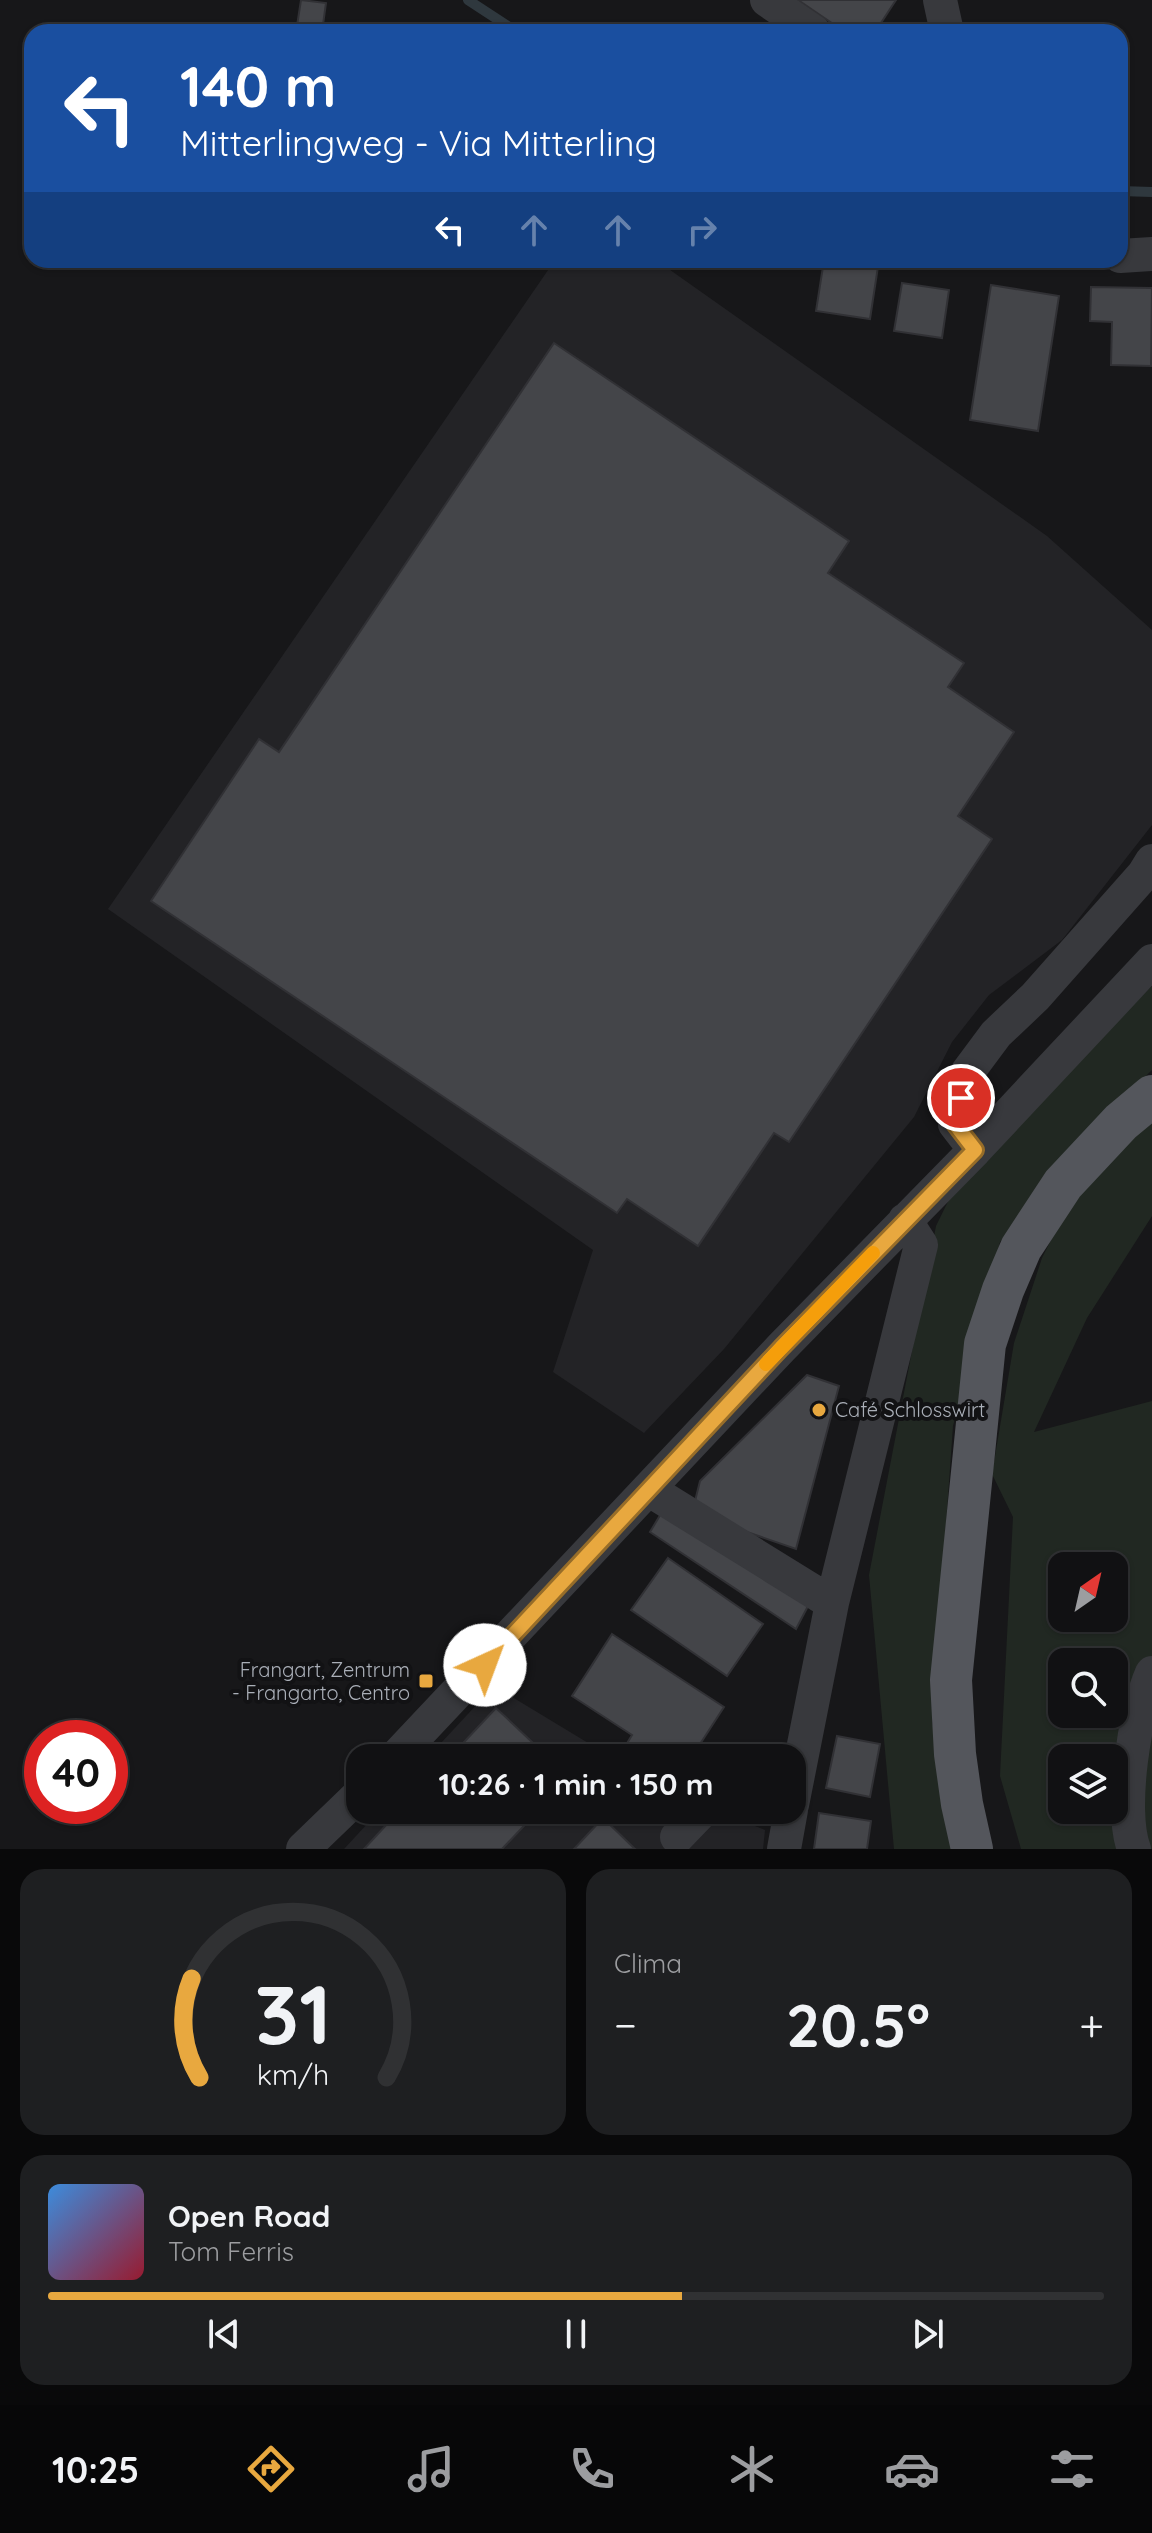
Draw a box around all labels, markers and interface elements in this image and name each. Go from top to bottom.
text: 140 m [180,51,336,121]
icon: left [48,56,152,160]
text: Mitterlingweg - Via Mitterling [180,120,657,165]
icon: left [428,208,472,252]
icon: ahead [512,208,556,252]
icon: ahead [596,208,640,252]
icon: right [680,208,724,252]
pin [927,1064,995,1132]
icon: arrive [939,1076,983,1120]
place label: Café Schlosswirt [835,1397,986,1422]
marker: Café Schlosswirt [810,1401,828,1419]
north arrow [1048,1552,1128,1632]
map controls [1048,1552,1128,1824]
position arrow [443,1623,527,1707]
button: search [1048,1648,1128,1728]
place label: Frangart, Zentrum - Frangarto, Centro [232,1657,410,1705]
marker: Frangart, Zentrum - Frangarto, Centro [417,1672,435,1690]
speed limit sign: 40 [24,1720,128,1824]
button: layers [1048,1744,1128,1824]
text: 10:26 · 1 min · 150 m [439,1765,713,1803]
text: Clima [614,1947,682,1980]
text: 31 [254,1961,332,2065]
text: 20.5° [786,1987,930,2062]
text: − [614,1997,637,2052]
text: + [1079,1997,1104,2052]
text: km/h [257,2056,329,2092]
text: Open Road [168,2197,330,2235]
text: Tom Ferris [168,2235,294,2268]
icon: previous [202,2312,246,2356]
icon: pause [554,2312,598,2356]
icon: next [906,2312,950,2356]
icon: directions [243,2441,299,2497]
icon: music [403,2441,459,2497]
icon: phone [564,2441,620,2497]
icon: climate [724,2441,780,2497]
icon: car [884,2441,940,2497]
icon: filters [1044,2441,1100,2497]
text: 10:25 [52,2447,139,2492]

